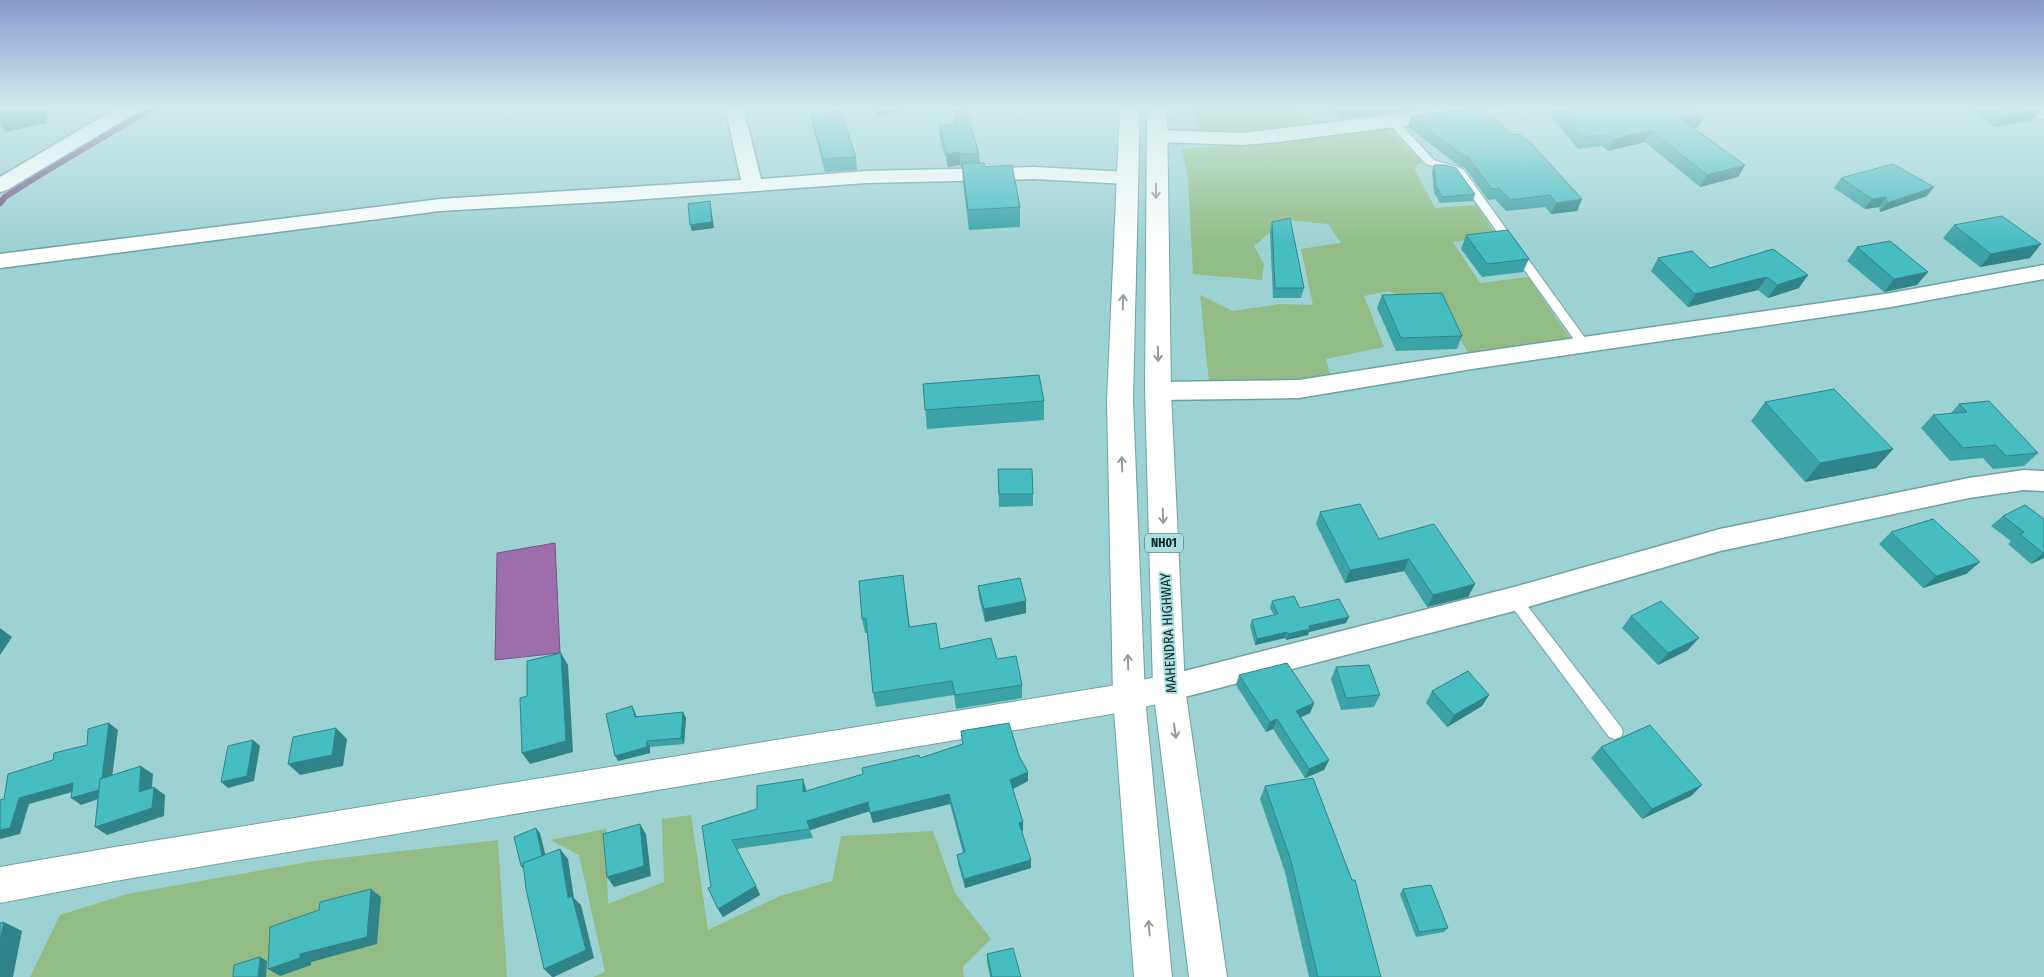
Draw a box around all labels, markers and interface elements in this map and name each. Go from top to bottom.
one-way arrow [1151,182,1161,199]
one-way arrow [1119,294,1128,310]
one-way arrow [1153,345,1163,361]
one-way arrow [1117,457,1127,473]
one-way arrow [1158,508,1168,524]
road number: NH01 [1145,534,1183,552]
street label: MAHENDRA HIGHWAY [1157,573,1180,693]
one-way arrow [1123,654,1132,670]
one-way arrow [1170,722,1180,738]
one-way arrow [1144,921,1154,937]

